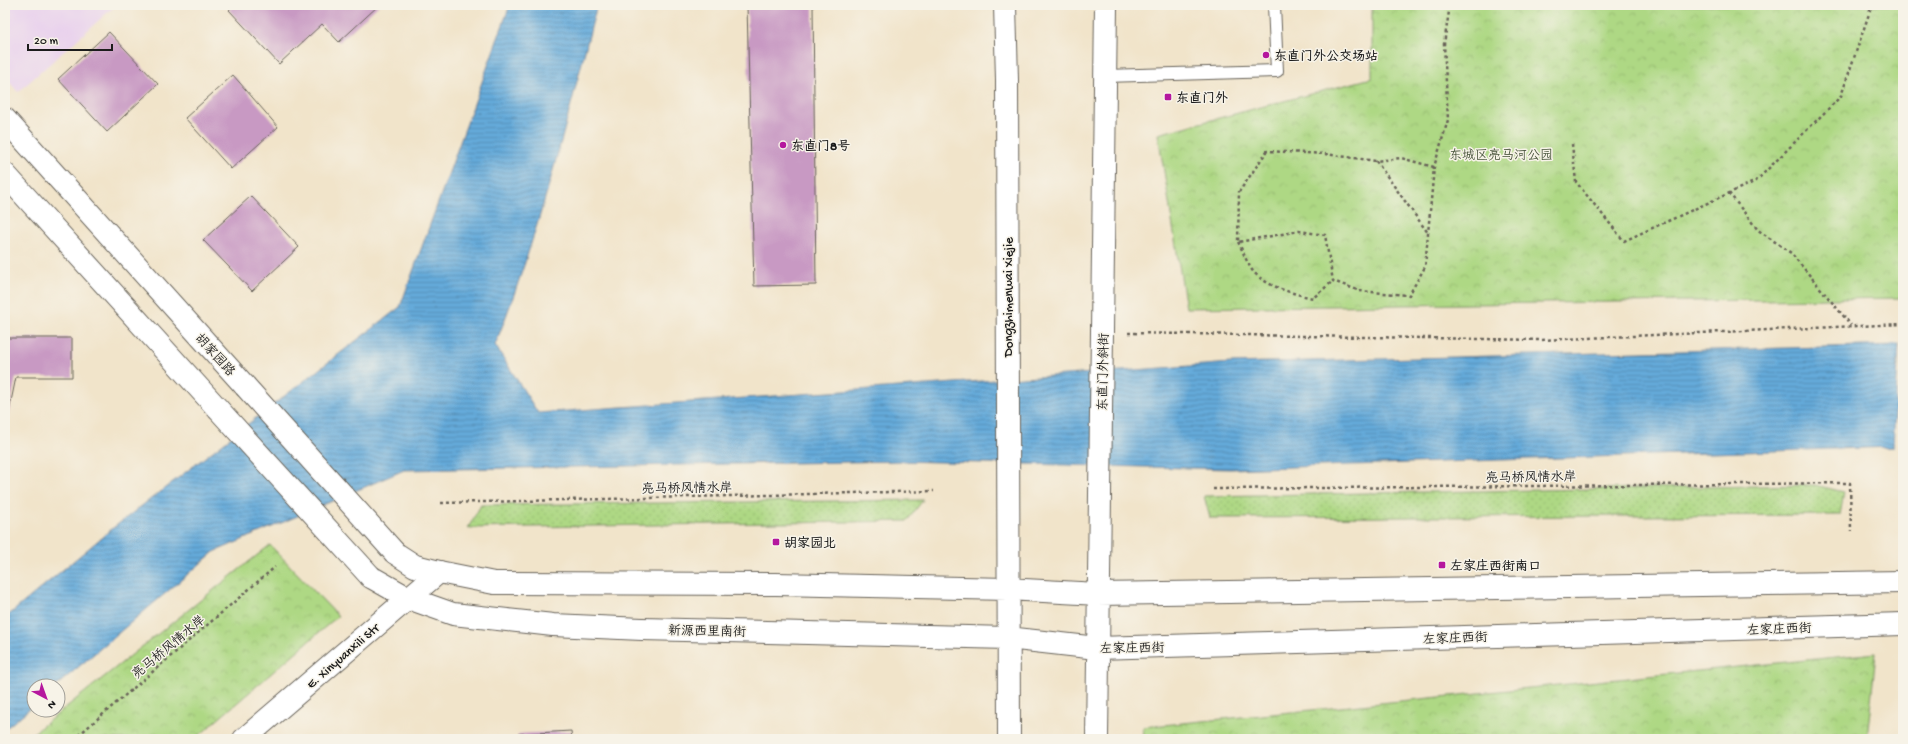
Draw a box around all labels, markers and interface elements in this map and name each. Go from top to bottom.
scale bar [28,26,112,52]
text: 20 m [34,35,59,49]
place label: 东直门外公交场站 [1274,49,1378,65]
marker: 东直门外公交场站 [1261,50,1271,60]
place label: 东直门外 [1176,91,1228,107]
marker: 东直门外 [1163,92,1173,102]
place label: 东直门8号 [791,139,850,155]
marker: 东直门8号 [778,140,788,150]
park label: 东城区亮马河公园 [1449,148,1553,164]
street label: Dongzhimenwai Xiejie [1002,237,1017,358]
street label: 胡家园路 [191,331,238,380]
street label: 东直门外斜街 [1094,333,1113,411]
street label: 亮马桥风情水岸 [1485,469,1577,487]
street label: 亮马桥风情水岸 [641,480,733,498]
place label: 胡家园北 [784,536,836,552]
marker: 胡家园北 [771,537,781,547]
place label: 左家庄西街南口 [1450,559,1541,575]
marker: 左家庄西街南口 [1437,560,1447,570]
street label: 亮马桥风情水岸 [129,612,209,683]
street label: E. Xinyuanxili Str [304,620,384,693]
street label: 左家庄西街 [1746,621,1812,639]
street label: 新源西里南街 [668,623,746,641]
street label: 左家庄西街 [1422,630,1488,648]
street label: 左家庄西街 [1099,640,1165,658]
north arrow [26,678,66,718]
text: N [45,697,58,711]

